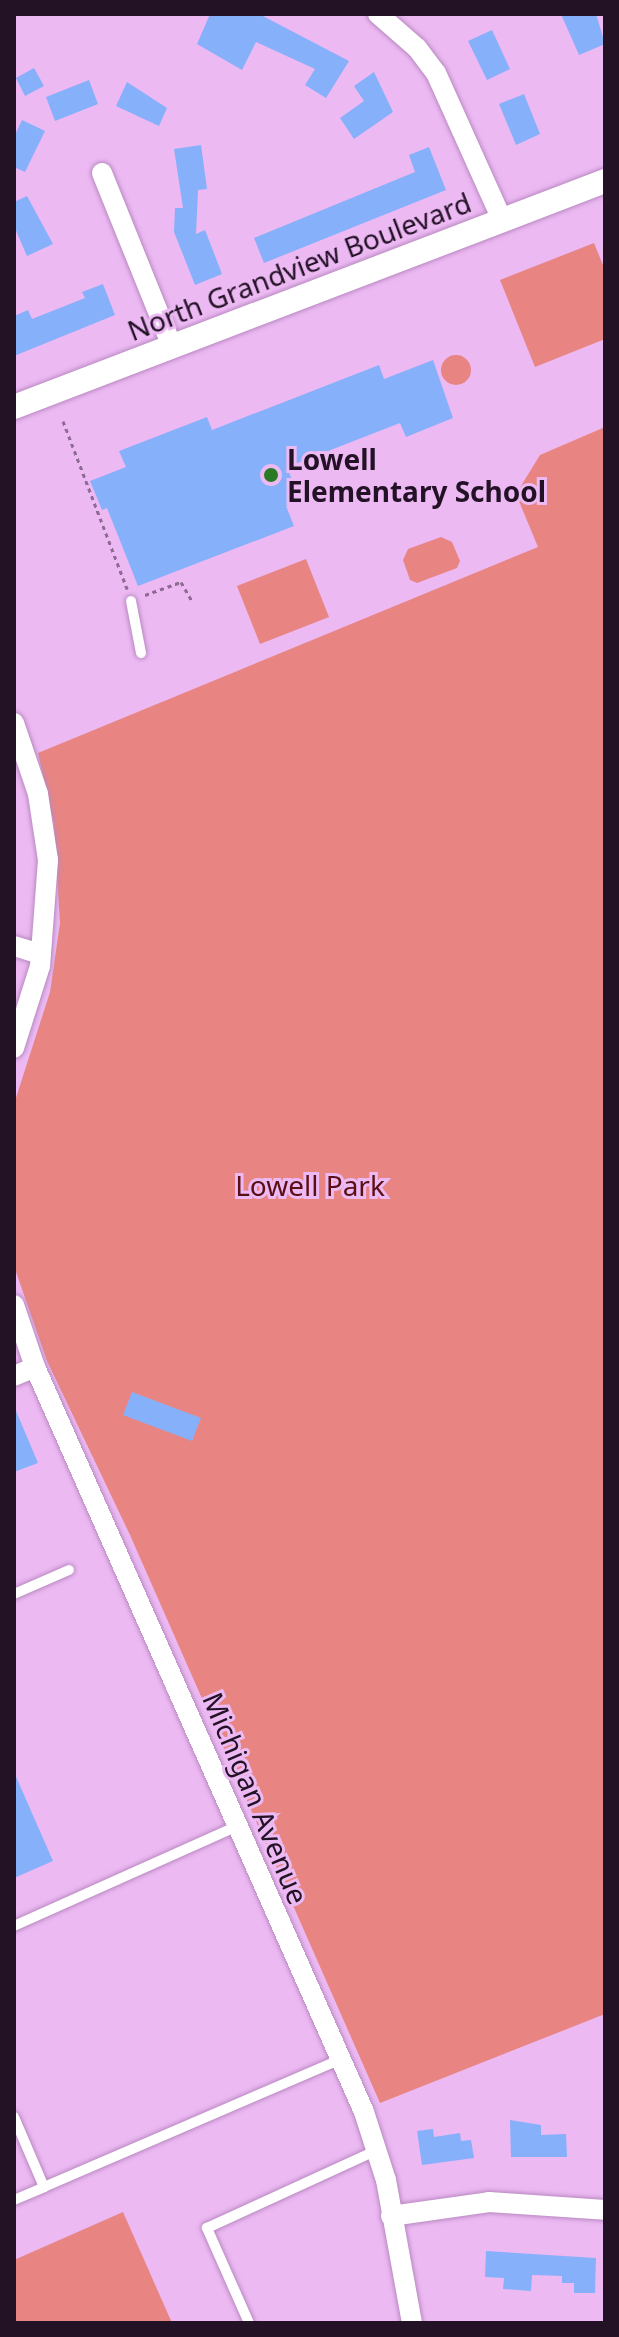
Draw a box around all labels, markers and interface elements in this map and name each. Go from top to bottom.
street label: North Grandview Boulevard [123,185,475,347]
place label: Lowell Elementary School [287,442,546,508]
marker: Lowell Elementary School [262,466,280,484]
park label: Lowell Park [235,1168,385,1202]
street label: Michigan Avenue [196,1687,316,1909]

